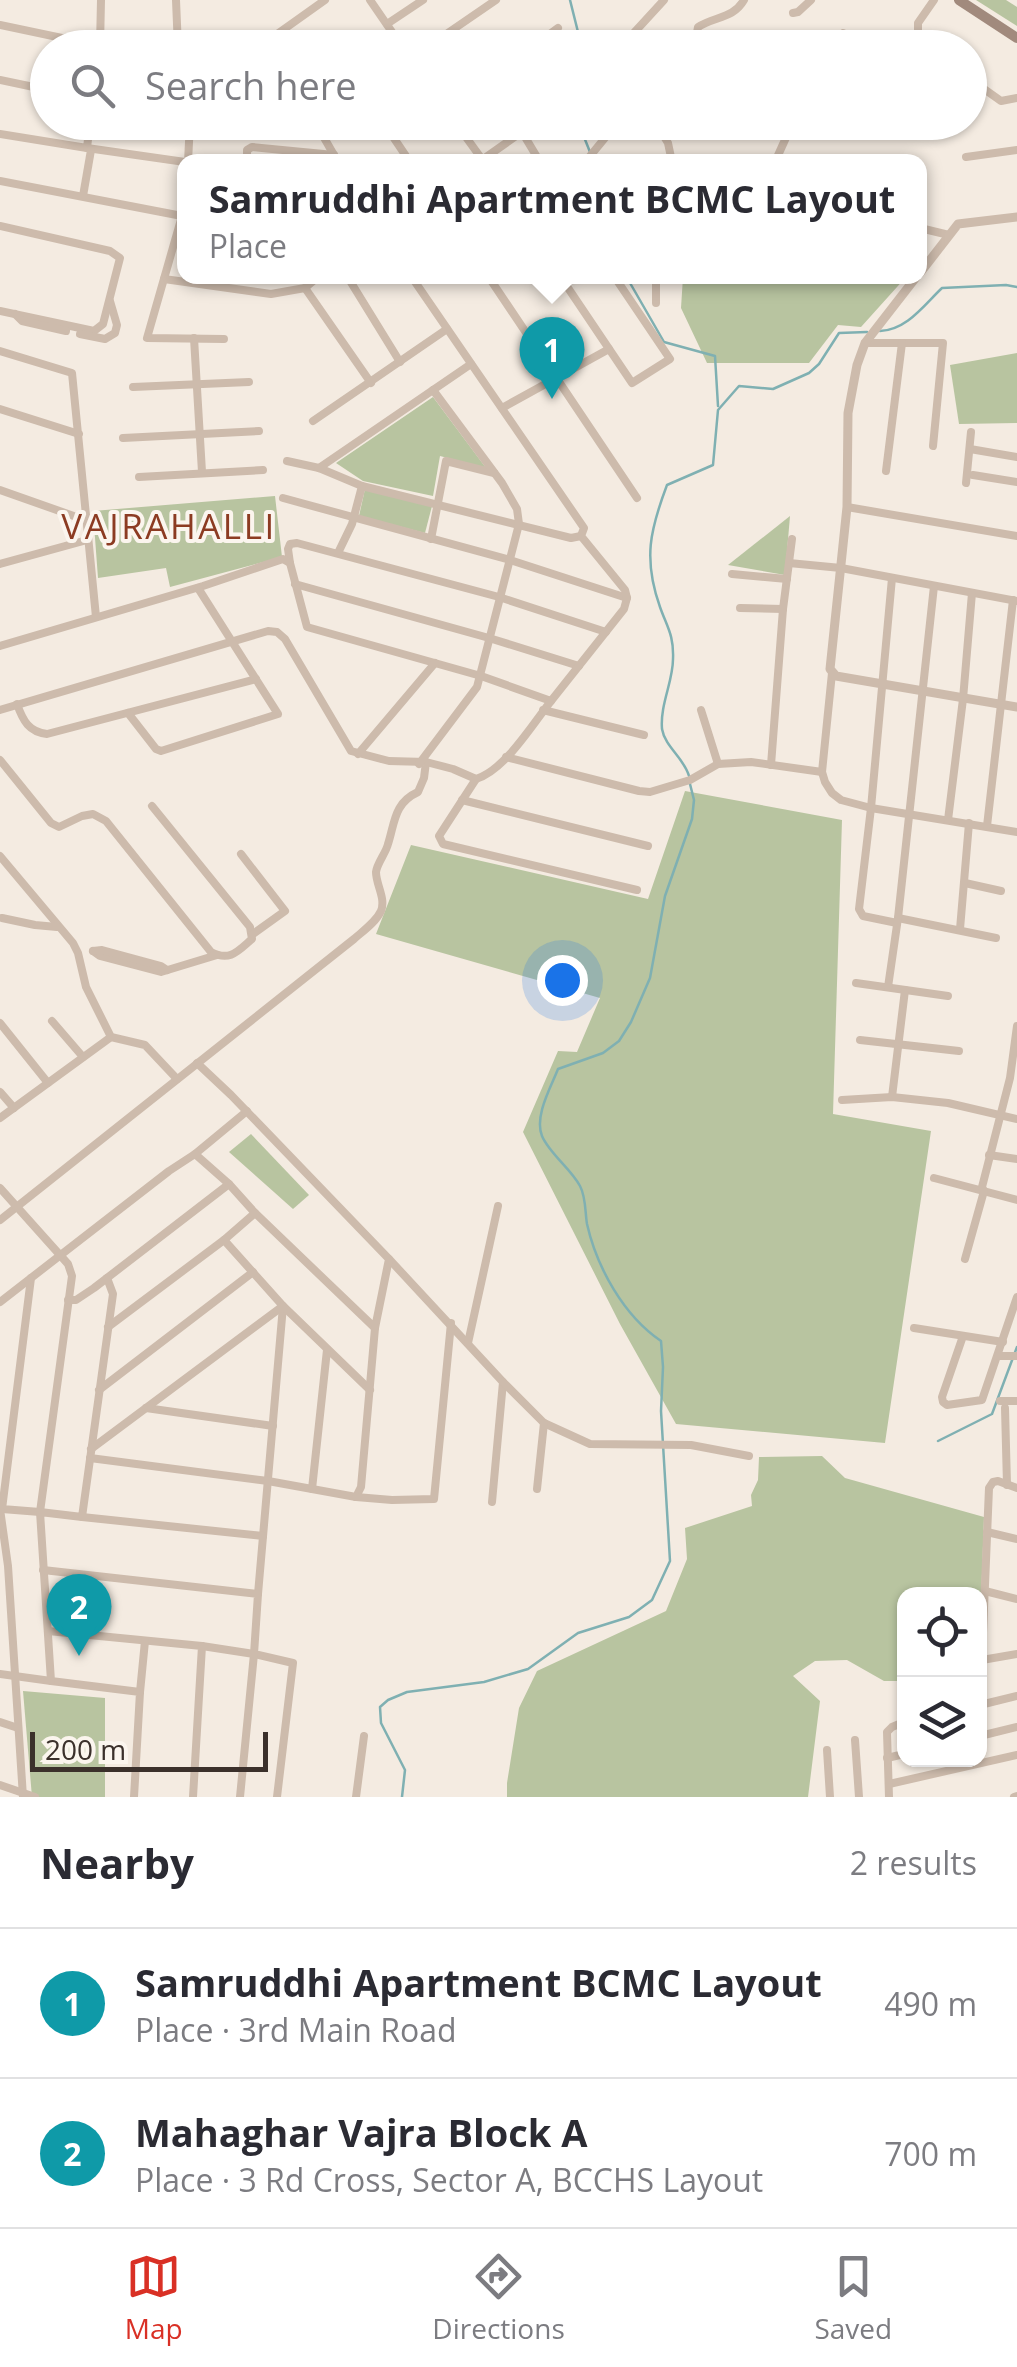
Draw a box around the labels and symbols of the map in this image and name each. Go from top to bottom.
pin: 1 [520,316,584,399]
district label: VAJRAHALLI [61,502,277,549]
your location [537,955,588,1006]
pin: 2 [46,1574,112,1656]
scale bar [30,1727,268,1772]

